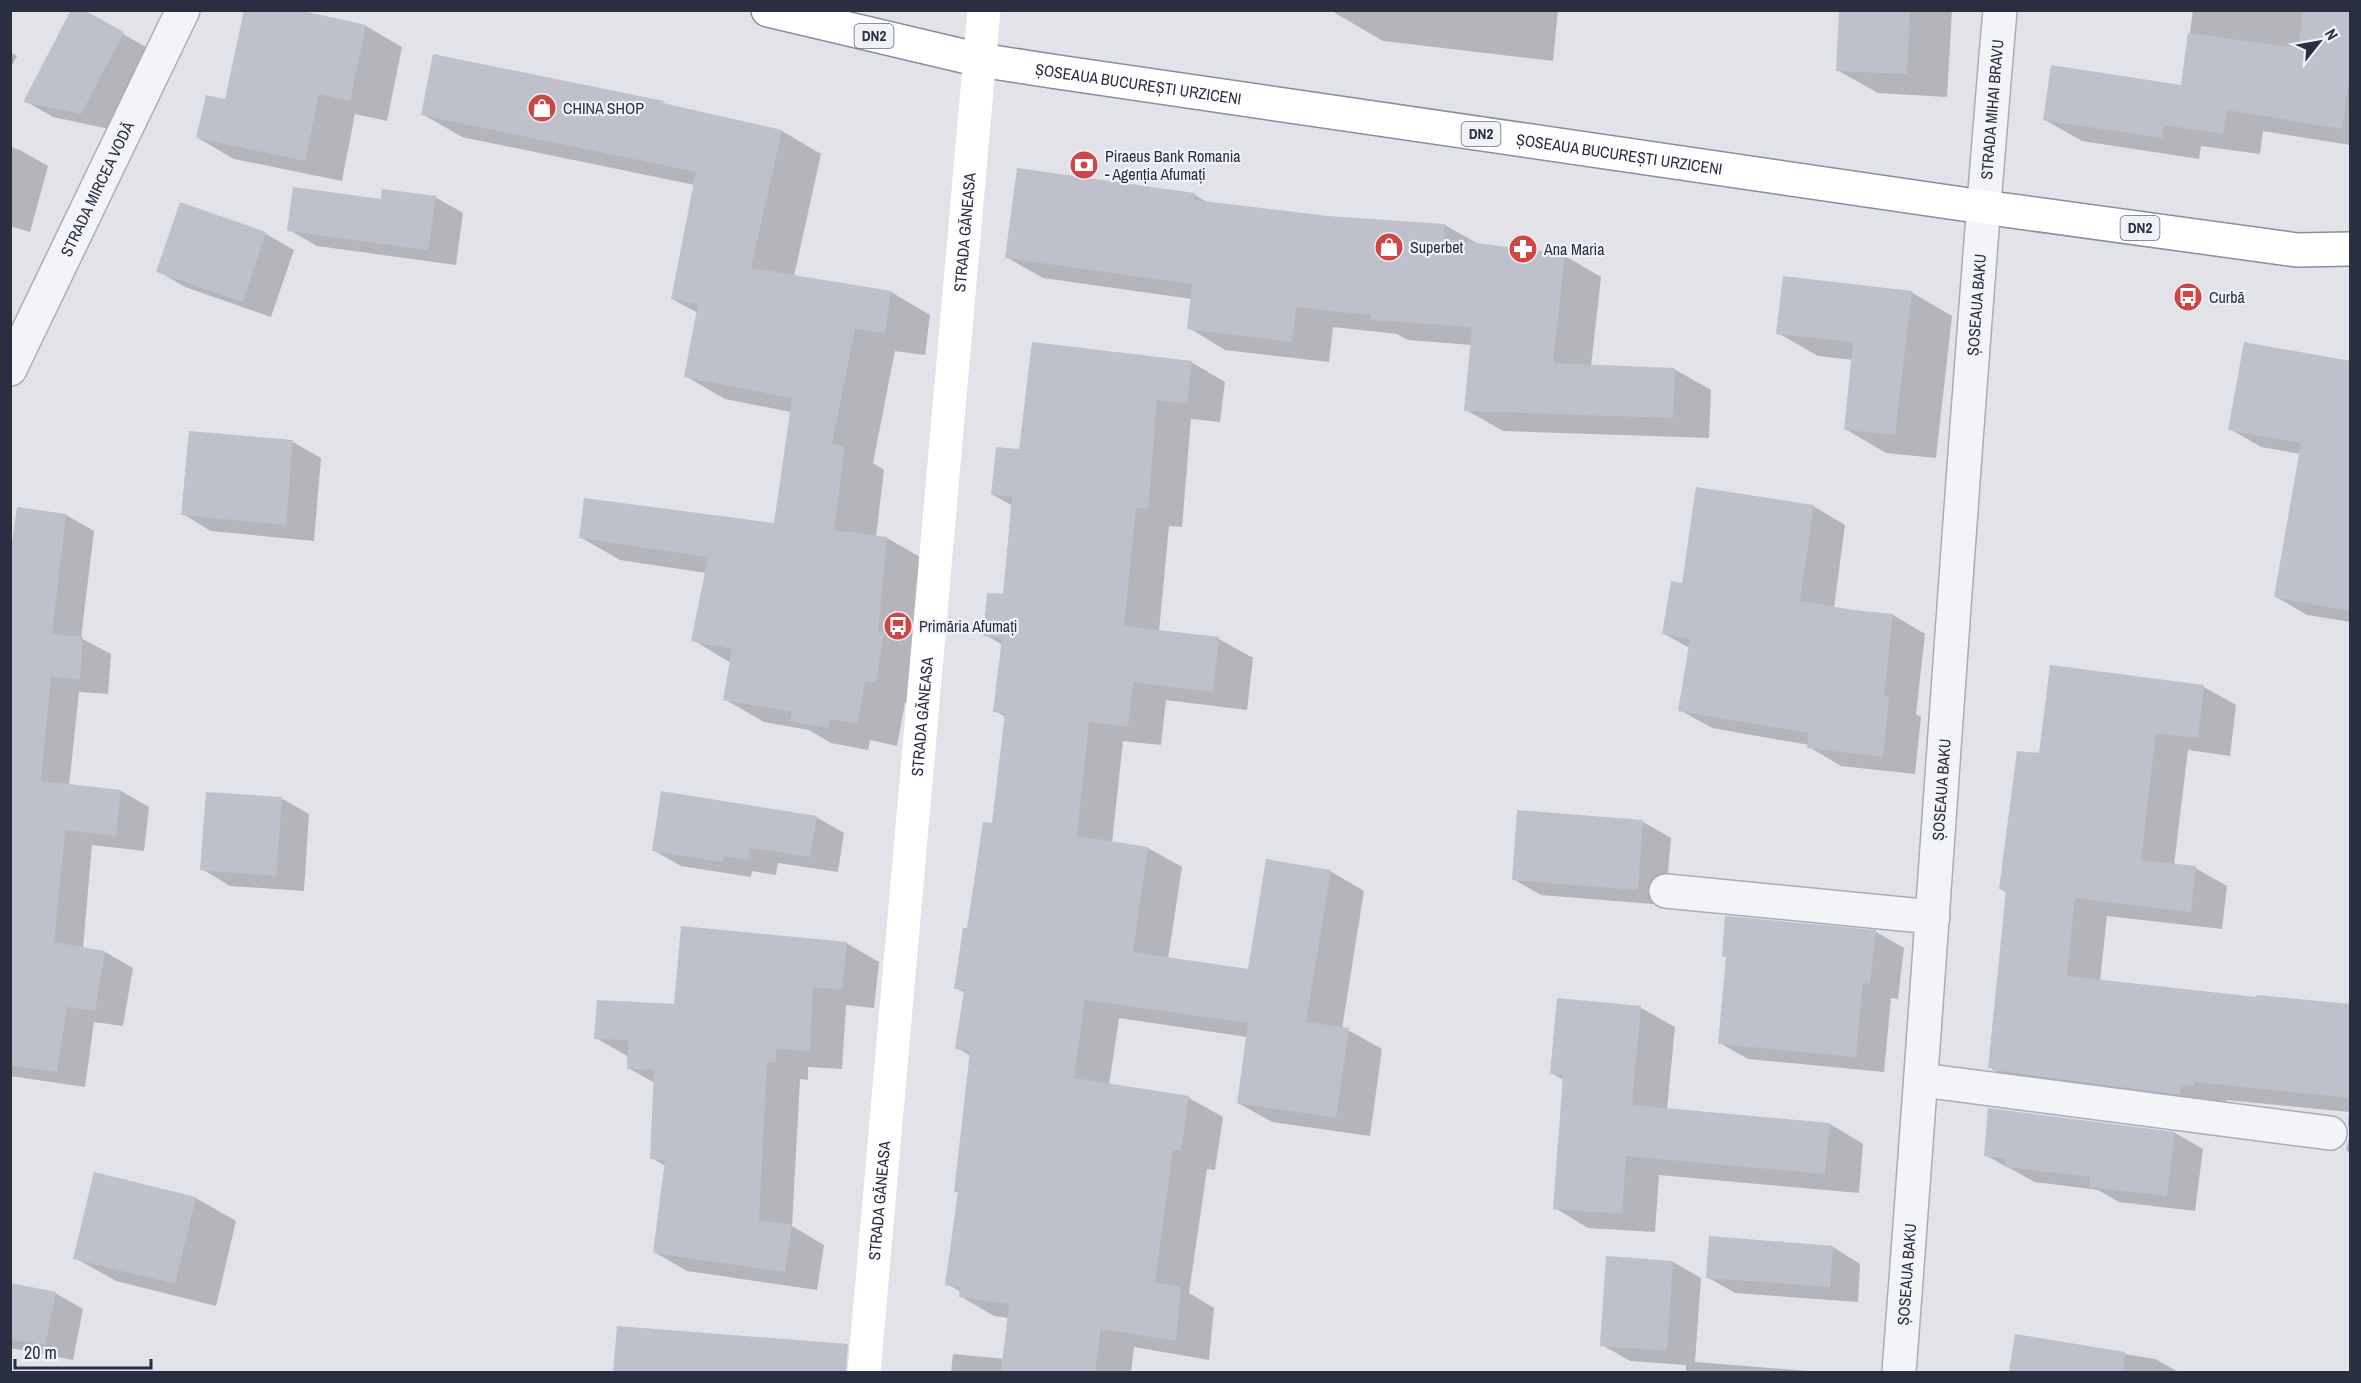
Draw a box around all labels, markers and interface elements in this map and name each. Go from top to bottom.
north arrow [2289,12,2349,72]
road number: DN2 [854,24,894,48]
text: N [2320,25,2344,44]
street label: STRADA MIHAI BRAVU [1975,38,2008,180]
street label: ȘOSEAUA BUCUREȘTI URZICENI [1034,58,1243,110]
shop icon: CHINA SHOP [526,92,558,124]
place label: CHINA SHOP [563,97,644,119]
street label: STRADA MIRCEA VODĂ [55,117,139,260]
road number: DN2 [1462,122,1500,146]
street label: ȘOSEAUA BUCUREȘTI URZICENI [1515,128,1724,180]
place label: Piraeus Bank Romania - Agenția Afumați [1105,145,1241,185]
bank icon: Piraeus Bank Romania - Agenția Afumați [1068,149,1100,181]
street label: STRADA GĂNEASA [948,172,981,293]
road number: DN2 [2120,216,2160,240]
shop icon: Superbet [1373,231,1405,263]
pharmacy icon: Ana Maria [1507,233,1539,265]
place label: Superbet [1410,236,1464,258]
place label: Ana Maria [1543,238,1605,260]
street label: ȘOSEAUA BAKU [1961,253,1991,357]
bus stop icon: Curbă [2172,281,2204,313]
place label: Curbă [2209,286,2245,308]
bus stop icon: Primăria Afumați [882,610,914,642]
place label: Primăria Afumați [919,615,1017,637]
street label: STRADA GĂNEASA [906,656,938,777]
street label: ȘOSEAUA BAKU [1927,738,1956,841]
street label: STRADA GĂNEASA [863,1140,895,1261]
street label: ȘOSEAUA BAKU [1892,1223,1921,1326]
scale bar [15,1332,152,1370]
text: 20 m [24,1340,57,1365]

